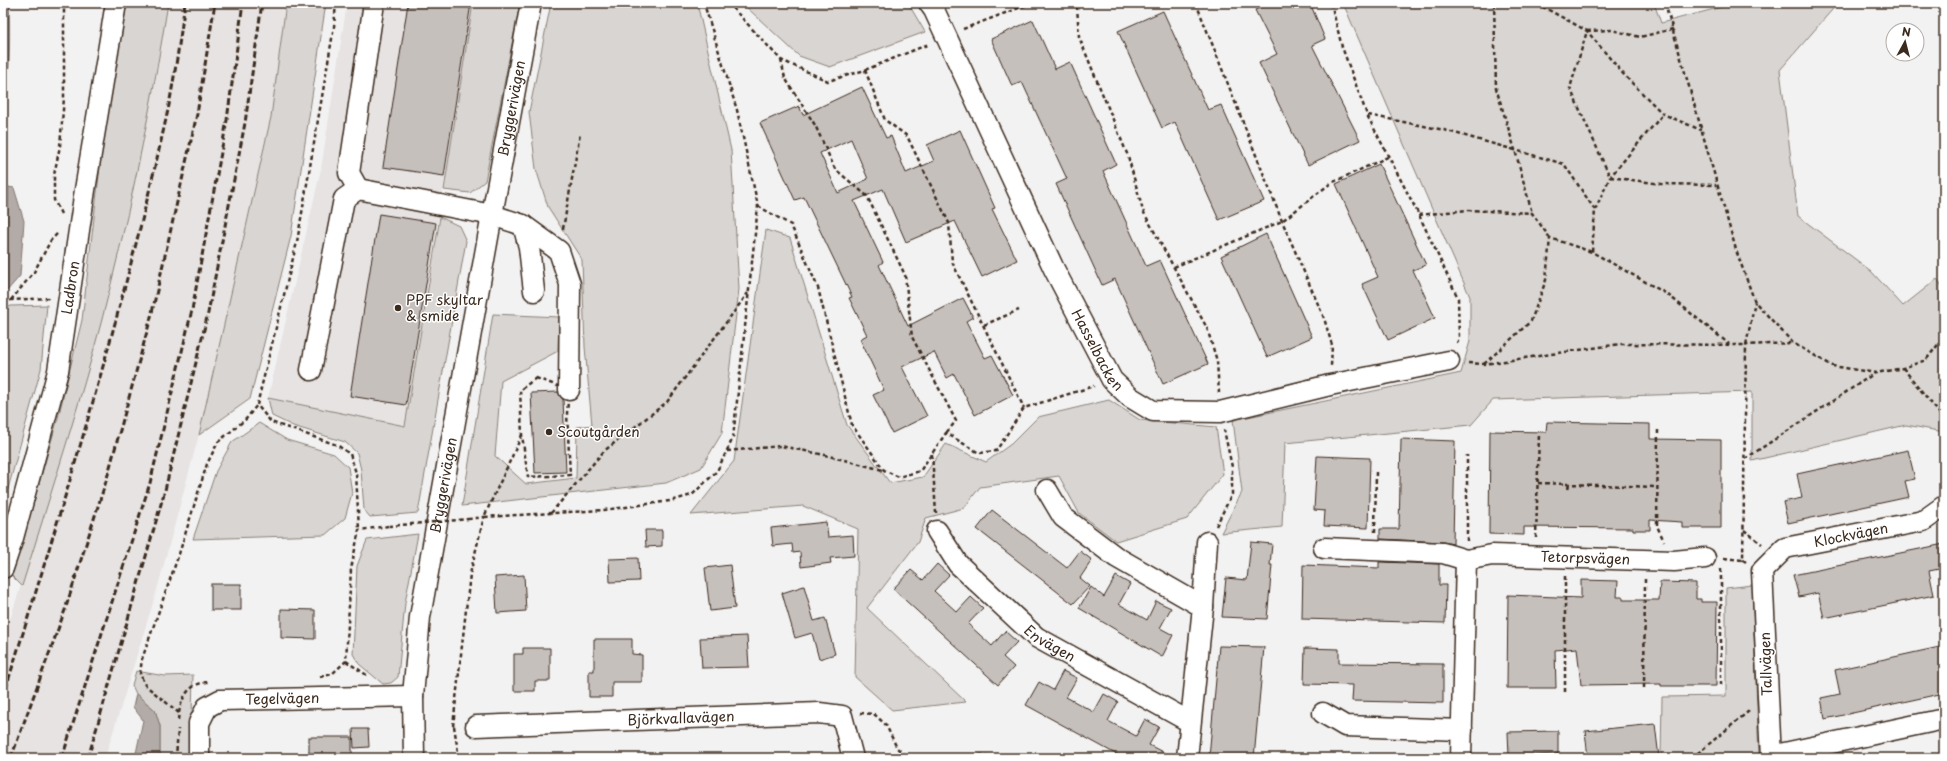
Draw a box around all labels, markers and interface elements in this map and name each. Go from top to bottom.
north arrow [1885,22,1925,62]
text: N [1901,23,1912,41]
street label: Bryggerivägen [492,59,530,158]
street label: Ladbron [56,259,84,316]
place label: PPF skyltar & smide [406,289,484,326]
marker: PPF skyltar & smide [393,303,403,313]
street label: Hasselbacken [1067,305,1128,396]
place label: Scoutgården [557,421,640,442]
marker: Scoutgården [544,427,554,437]
street label: Bryggerivägen [424,436,462,535]
street label: Klockvägen [1812,517,1890,552]
street label: Tetorpsvägen [1540,546,1630,570]
street label: Envägen [1019,620,1079,667]
street label: Tallvägen [1754,632,1777,696]
street label: Tegelvägen [245,687,319,709]
street label: Björkvallavägen [627,705,735,730]

